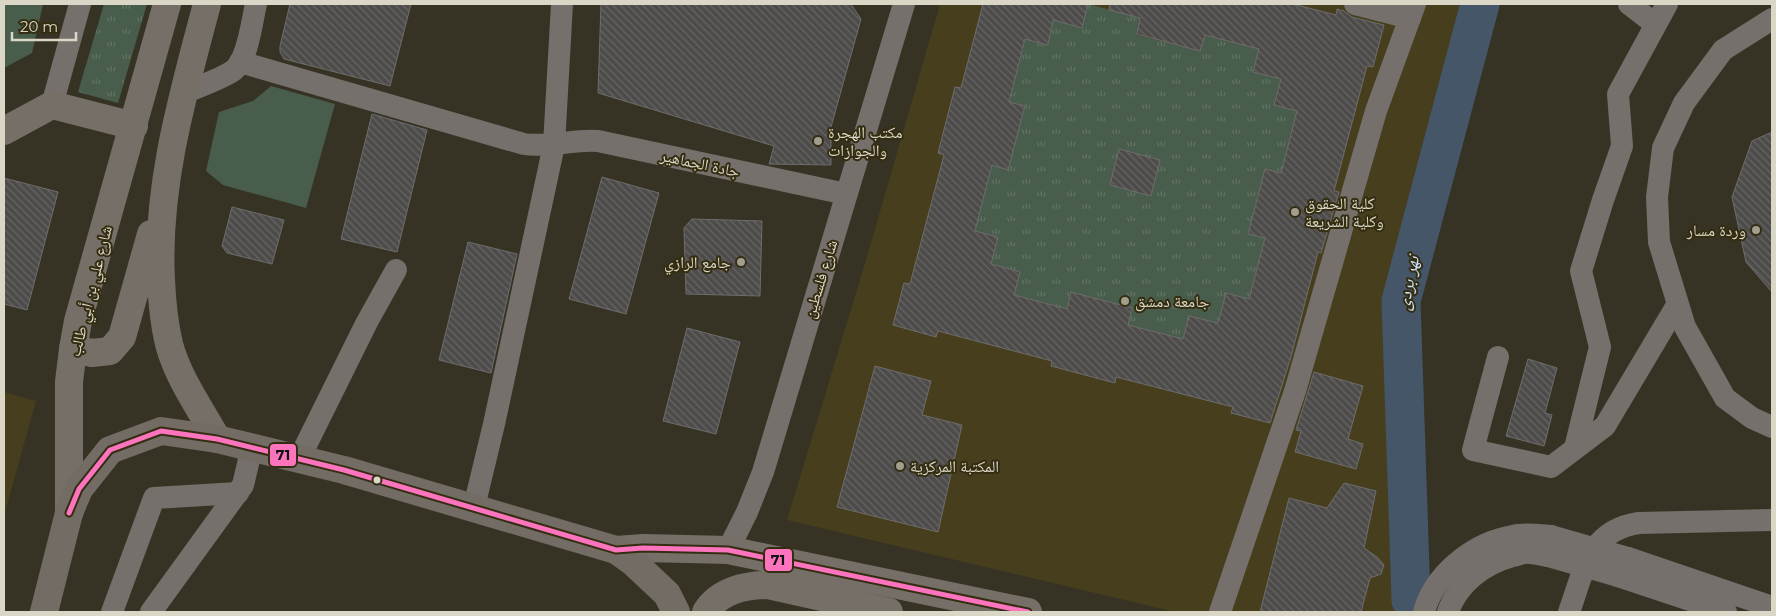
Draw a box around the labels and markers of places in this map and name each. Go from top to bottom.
place label: مكتب الهجرة والجوازات [828,123,903,160]
marker: مكتب الهجرة والجوازات [812,135,824,147]
place label: كلية الحقوق وكلية الشريعة [1305,194,1384,231]
marker: كلية الحقوق وكلية الشريعة [1289,206,1301,218]
place label: وردة مسار [1686,221,1746,240]
marker: وردة مسار [1750,224,1762,236]
place label: جامع الرازي [664,253,731,275]
marker: جامع الرازي [735,256,747,268]
place label: جامعة دمشق [1135,292,1209,312]
marker: جامعة دمشق [1119,295,1131,307]
place label: المكتبة المركزية [910,457,999,476]
marker: المكتبة المركزية [894,460,906,472]
unlabelled marker [372,475,382,485]

